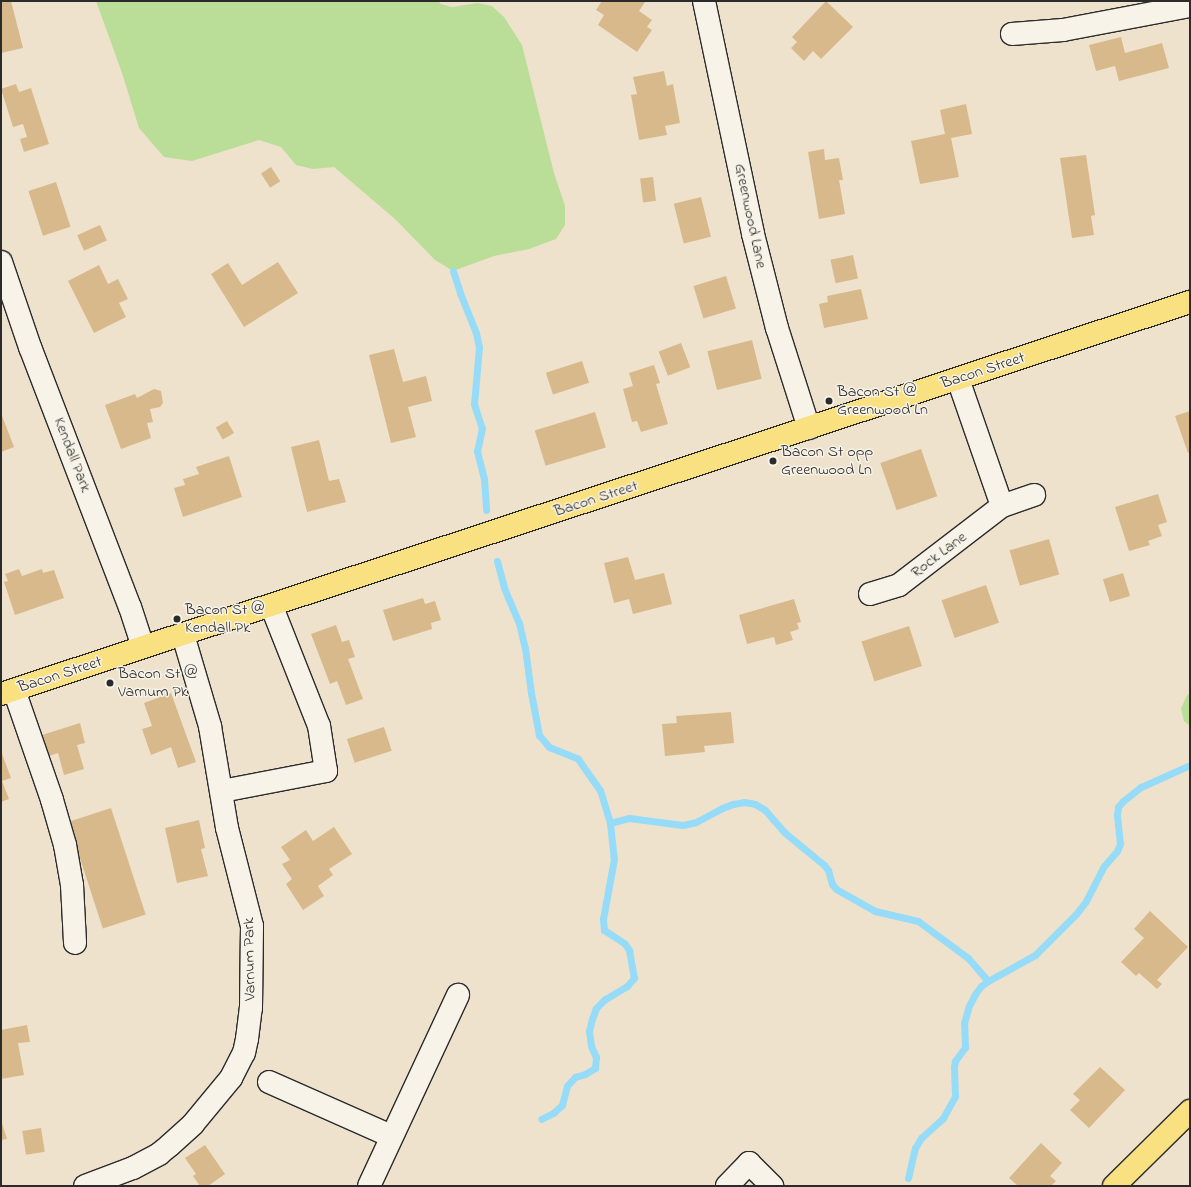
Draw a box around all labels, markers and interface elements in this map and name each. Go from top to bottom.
street label: Greenwood Lane [730,162,770,270]
street label: Bacon Street [939,348,1027,394]
place label: Bacon St @ Greenwood Ln [837,382,928,420]
marker: Bacon St @ Greenwood Ln [824,396,834,406]
street label: Kendall Park [49,415,95,495]
place label: Bacon St opp Greenwood Ln [781,442,873,480]
marker: Bacon St opp Greenwood Ln [768,456,778,466]
street label: Bacon Street [552,476,640,522]
street label: Rock Lane [907,528,971,582]
place label: Bacon St @ Kendall Pk [185,600,264,638]
marker: Bacon St @ Kendall Pk [172,614,182,624]
street label: Bacon Street [16,652,104,698]
place label: Bacon St @ Varnum Pk [118,664,197,702]
marker: Bacon St @ Varnum Pk [105,678,115,688]
street label: Varnum Park [240,917,260,1001]

